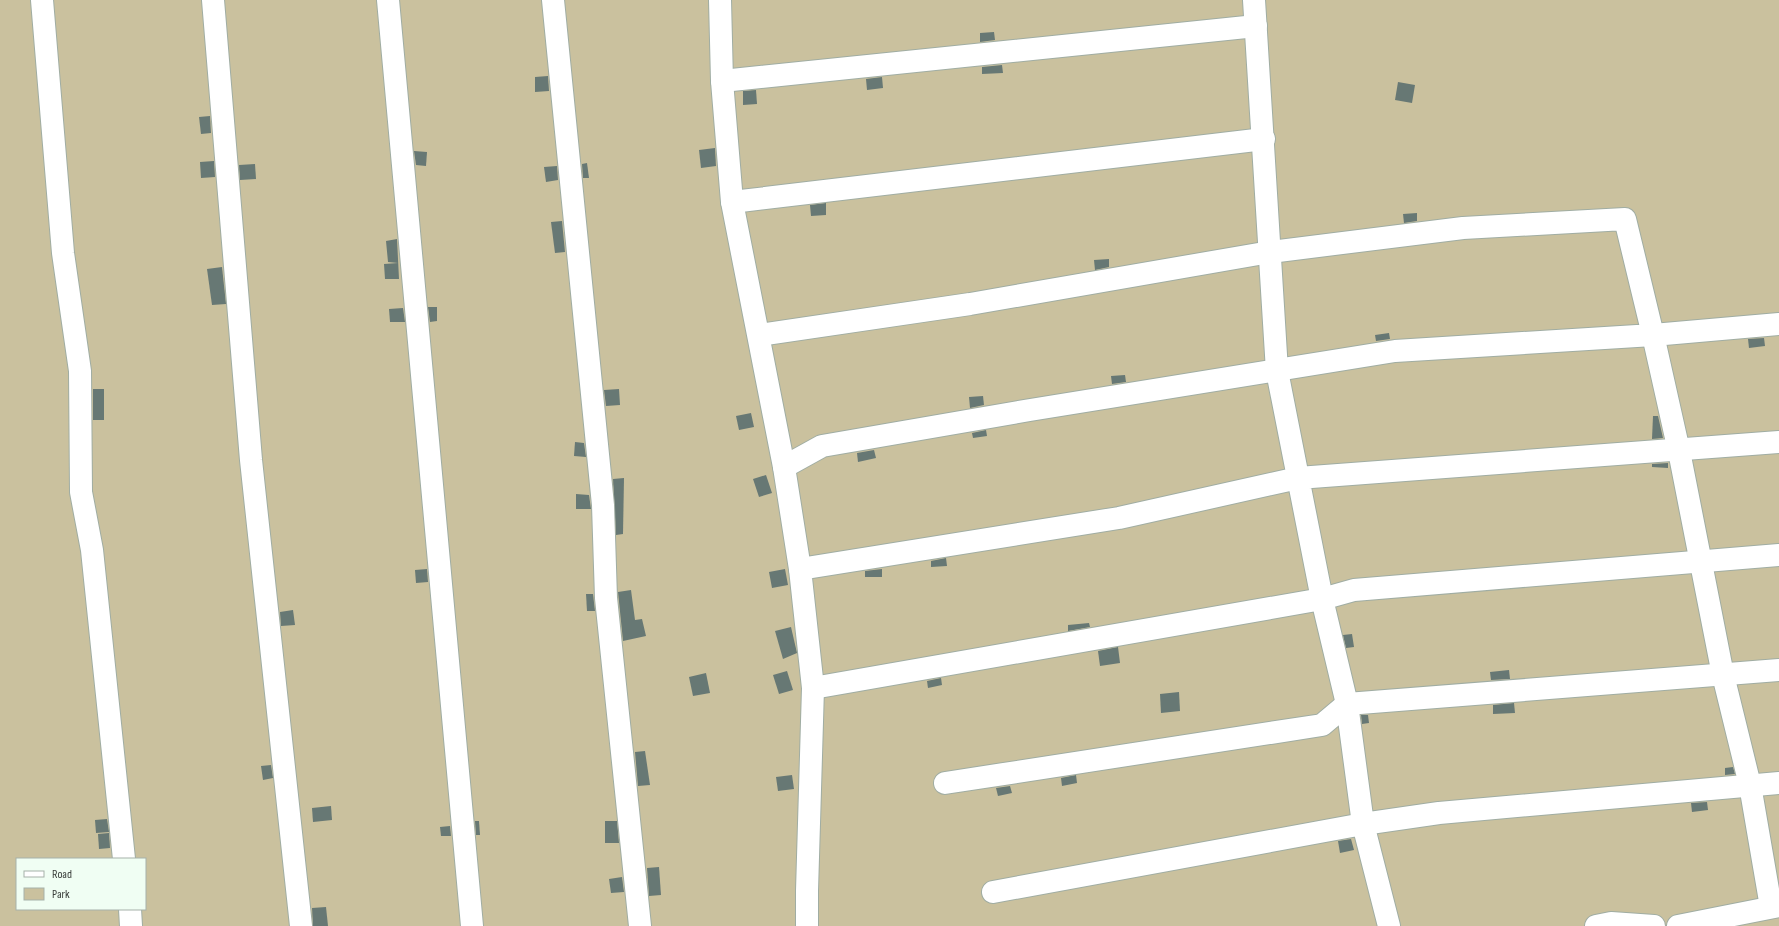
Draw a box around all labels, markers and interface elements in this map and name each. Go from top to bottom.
legend [16,858,146,910]
text: Road [52,867,72,882]
text: Park [52,887,70,902]

